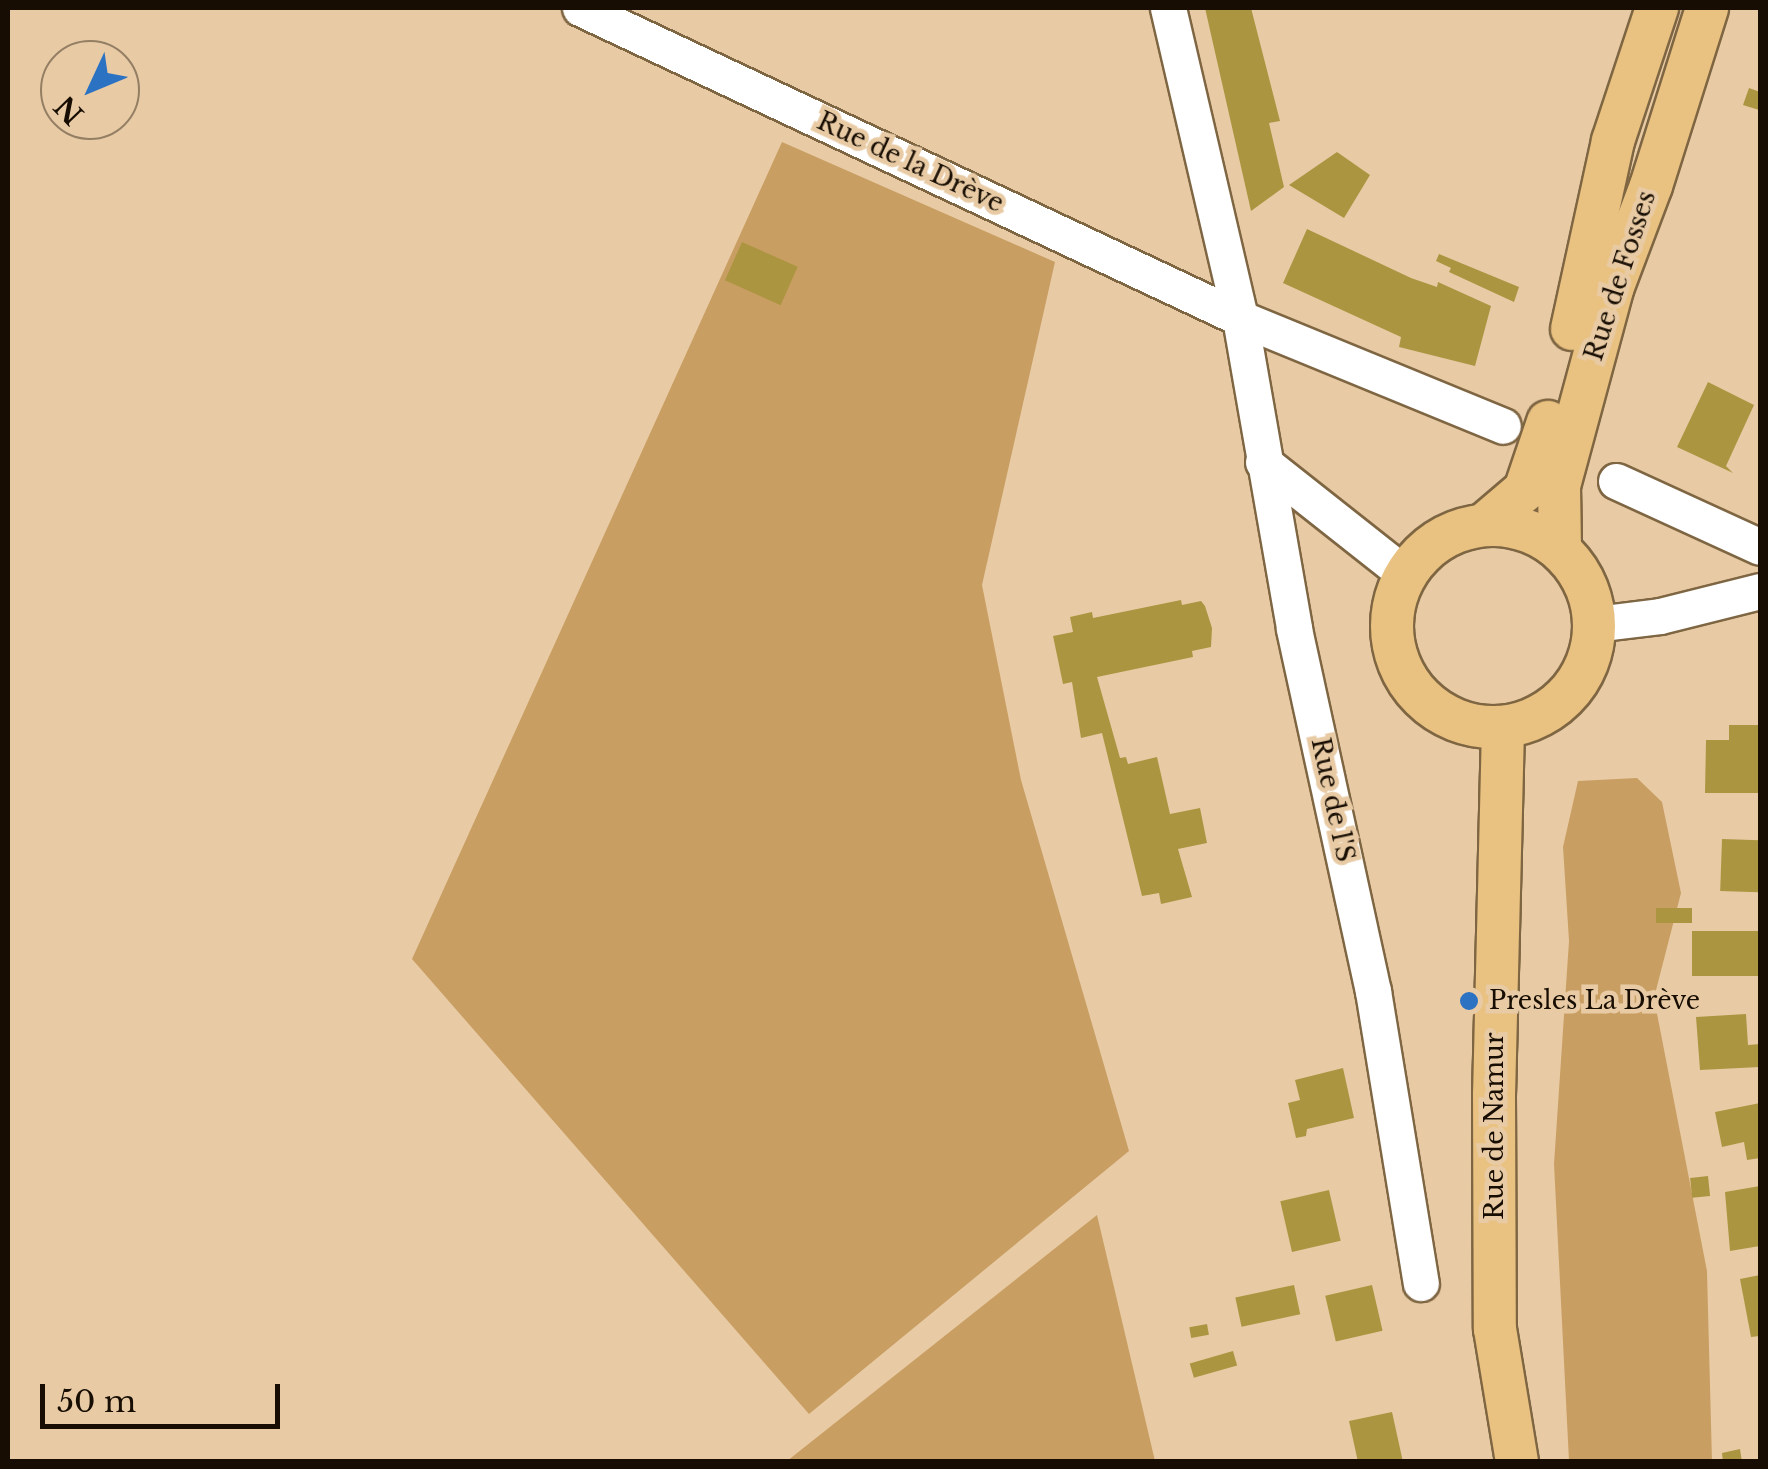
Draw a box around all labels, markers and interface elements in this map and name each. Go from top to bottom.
north arrow [40,40,140,140]
text: N [48,88,91,131]
street label: Rue de la Drève [812,107,1008,219]
street label: Rue de Fosses [1579,187,1663,365]
street label: Rue de l'S [1304,735,1360,865]
place label: Presles La Drève [1489,986,1700,1016]
marker: Presles La Drève [1458,990,1480,1012]
street label: Rue de Namur [1480,1032,1510,1220]
scale bar [45,1364,285,1426]
text: 50 m [57,1383,136,1420]

